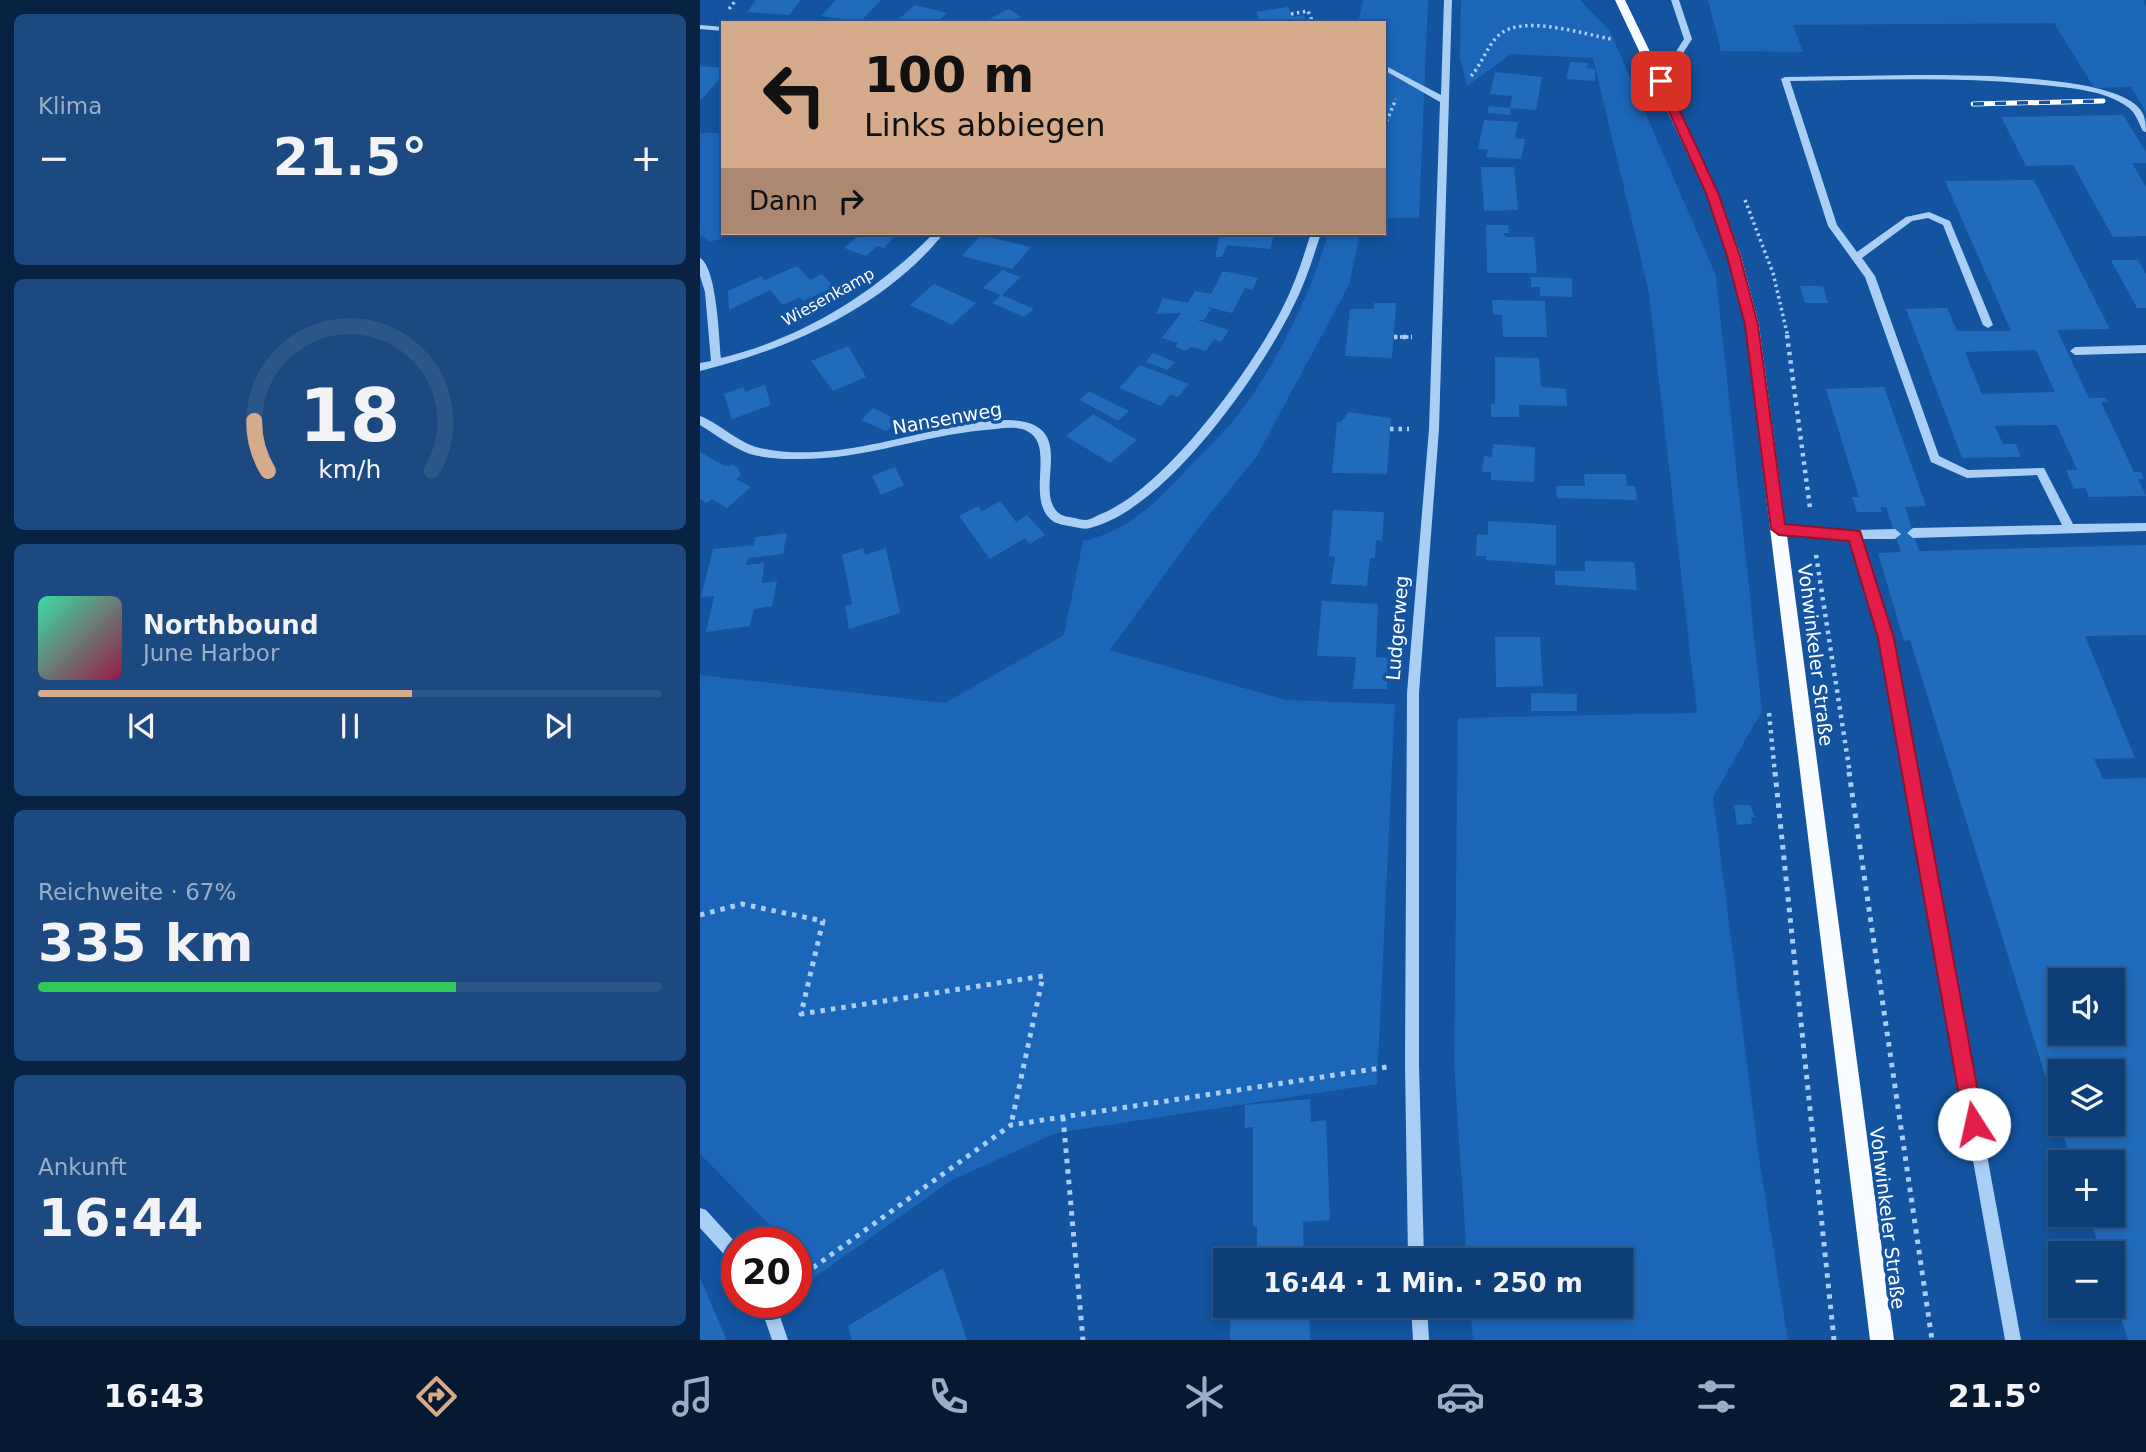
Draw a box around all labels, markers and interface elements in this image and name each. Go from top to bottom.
text: 100 m [864,47,1034,104]
icon: left [749,49,840,140]
pin [1631,51,1691,111]
icon: arrive [1642,62,1680,100]
text: Klima [38,93,102,119]
text: Links abbiegen [864,106,1105,144]
text: 21.5° [273,127,427,187]
text: − [38,136,70,180]
text: + [630,136,662,180]
icon: right [832,182,870,220]
text: Dann [749,186,818,216]
street label: Wiesenkamp [779,264,877,330]
text: 18 [299,373,401,458]
street label: Nansenweg [891,398,1003,438]
text: km/h [318,455,382,484]
street label: Vohwinkeler Straße [1794,563,1838,747]
street label: Ludgerweg [1381,575,1413,681]
text: Northbound [143,610,319,640]
text: June Harbor [143,640,279,666]
icon: previous [123,707,161,745]
icon: pause [331,707,369,745]
icon: next [539,707,577,745]
text: Reichweite · 67% [38,879,236,905]
text: 335 km [38,913,253,973]
map controls [2048,968,2125,1318]
button: sound [2048,968,2125,1045]
button: layers [2048,1059,2125,1136]
position arrow [1937,1087,2011,1161]
street label: Vohwinkeler Straße [1866,1126,1910,1310]
button: + [2048,1150,2125,1227]
text: Ankunft [38,1154,127,1180]
text: 16:44 [38,1188,204,1248]
speed limit sign: 20 [721,1227,812,1318]
button: − [2048,1241,2125,1318]
text: 16:44 · 1 Min. · 250 m [1263,1268,1583,1298]
icon: directions [412,1372,461,1421]
icon: music [668,1372,717,1421]
icon: phone [924,1372,973,1421]
icon: climate [1180,1372,1229,1421]
icon: car [1436,1372,1485,1421]
icon: filters [1692,1372,1741,1421]
text: 16:43 [103,1377,205,1415]
text: 21.5° [1948,1377,2042,1415]

